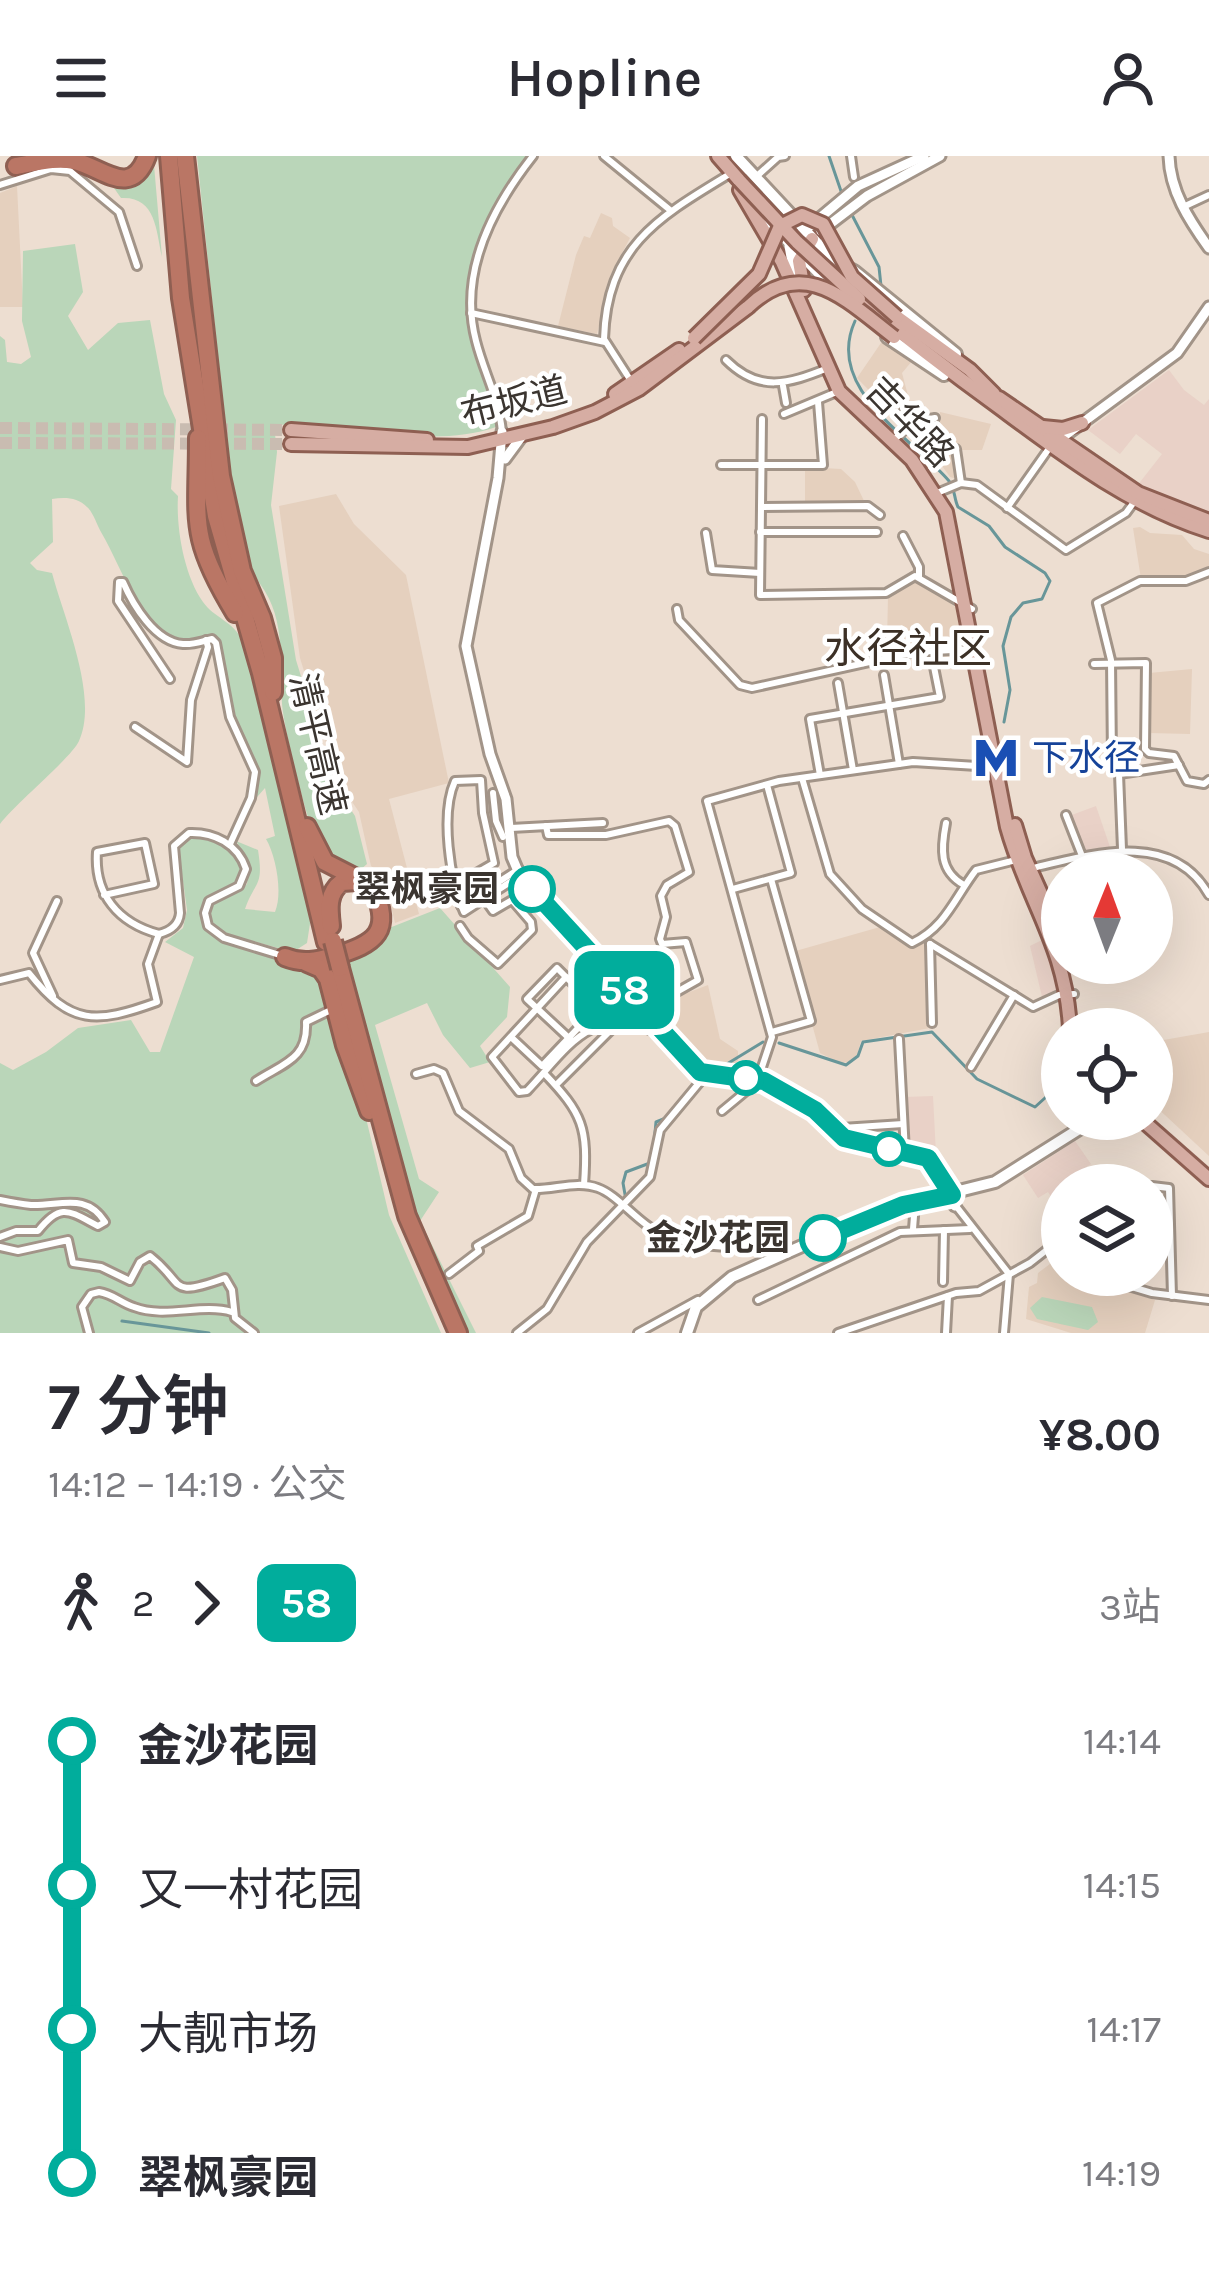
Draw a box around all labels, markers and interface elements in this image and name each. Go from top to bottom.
icon: menu [48,45,114,111]
icon: person [1095,45,1161,111]
text: Hopline [507,46,702,110]
street label: 布坂道 [457,369,571,435]
street label: 吉华路 [857,369,963,475]
district label: 水径社区 [824,624,992,674]
street label: 清平高速 [281,669,355,819]
metro station icon: 下水径 [971,733,1021,783]
place label: 下水径 [1032,737,1140,779]
north arrow [1041,852,1173,984]
map controls [1041,852,1173,1296]
marker: 翠枫豪园 [510,867,554,911]
place label: 翠枫豪园 [355,868,499,910]
line badge: 58 [570,951,678,1029]
text: 58 [598,965,650,1015]
button: locate [1041,1008,1173,1140]
unlabelled marker [730,1062,762,1094]
unlabelled marker [873,1133,905,1165]
button: layers [1041,1164,1173,1296]
marker: 金沙花园 [801,1216,845,1260]
place label: 金沙花园 [646,1217,790,1259]
text: 7 分钟 [48,1368,229,1446]
text: ¥8.00 [1039,1409,1161,1461]
text: 14:12 – 14:19 · 公交 [48,1461,347,1507]
icon: walk [48,1570,114,1636]
icon: forward [173,1570,239,1636]
text: 58 [281,1578,332,1628]
text: 2 [132,1580,155,1626]
text: 3站 [1099,1584,1161,1630]
text: 14:14 [1083,1718,1161,1764]
text: 金沙花园 [138,1720,318,1772]
text: 14:15 [1082,1862,1161,1908]
text: 又一村花园 [138,1864,363,1916]
text: 14:17 [1086,2006,1161,2052]
text: 大靓市场 [138,2008,318,2060]
text: 14:19 [1082,2150,1161,2196]
text: 翠枫豪园 [138,2152,318,2204]

